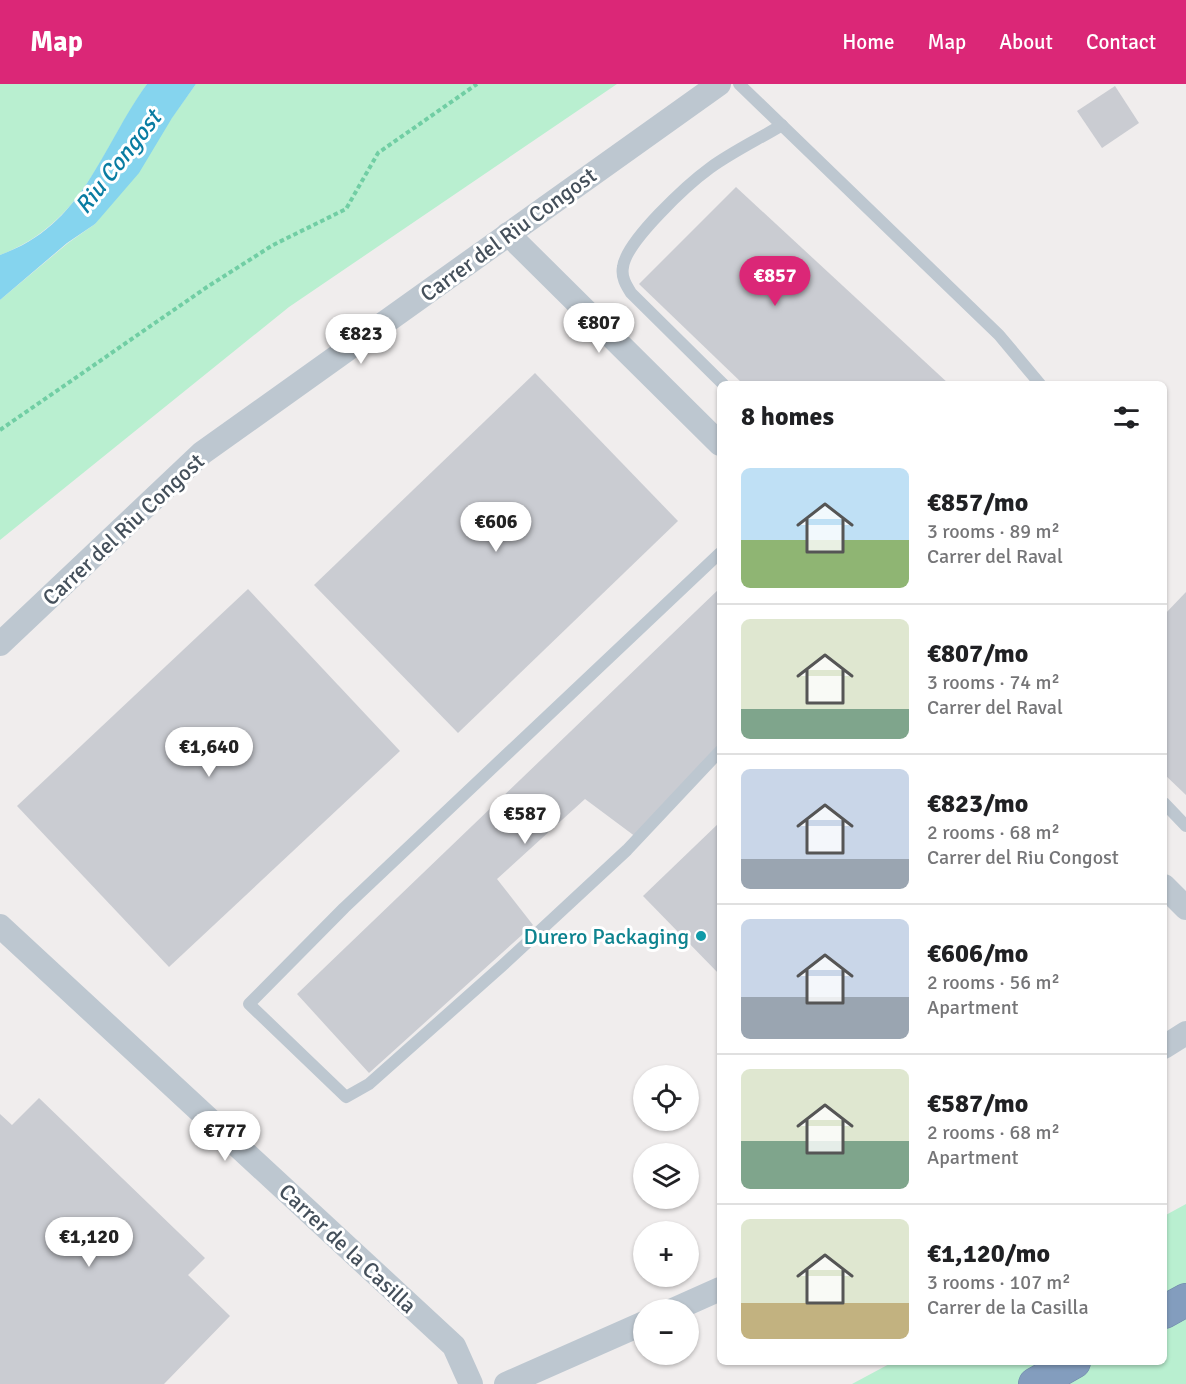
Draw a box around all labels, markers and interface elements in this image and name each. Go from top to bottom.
text: Map [30,25,83,59]
text: Home [842,29,895,55]
text: Map [928,29,966,55]
text: About [999,29,1053,55]
text: Contact [1086,29,1156,55]
water label: Riu Congost [68,102,169,220]
street label: Carrer del Riu Congost [415,161,602,307]
pin: €857 [739,256,811,307]
text: €857 [753,263,797,288]
pin: €807 [563,303,635,354]
text: €807 [577,310,621,335]
pin: €823 [325,314,397,365]
text: €823 [339,321,383,346]
text: 8 homes [741,401,834,433]
icon: filters [1110,401,1143,434]
street label: Carrer del Riu Congost [37,447,210,611]
text: €857/mo [927,487,1028,519]
icon: home [789,492,861,564]
pin: €606 [460,502,532,553]
text: €606 [474,509,518,534]
text: 3 rooms · 89 m² [927,519,1060,544]
text: Carrer del Raval [927,544,1063,569]
text: €807/mo [927,638,1028,670]
icon: home [789,643,861,715]
text: 3 rooms · 74 m² [927,670,1060,695]
text: Carrer del Raval [927,695,1063,720]
pin: €1,640 [160,727,258,778]
text: €1,640 [179,734,239,759]
text: €823/mo [927,788,1028,820]
icon: home [789,793,861,865]
pin: €587 [489,794,561,845]
text: €587 [503,801,547,826]
text: 2 rooms · 68 m² [927,820,1060,845]
text: Carrer del Riu Congost [927,845,1119,870]
place label: Durero Packaging [523,923,689,950]
marker: Durero Packaging [694,929,708,943]
text: €606/mo [927,938,1028,970]
icon: home [789,943,861,1015]
text: 2 rooms · 56 m² [927,970,1060,995]
text: Apartment [927,995,1019,1020]
map controls [633,1065,699,1365]
button: locate [633,1065,699,1131]
text: €587/mo [927,1088,1028,1120]
icon: home [789,1093,861,1165]
pin: €777 [189,1111,261,1162]
text: €777 [203,1118,247,1143]
text: 2 rooms · 68 m² [927,1120,1060,1145]
button: layers [633,1143,699,1209]
text: Apartment [927,1145,1019,1170]
street label: Carrer de la Casilla [273,1178,422,1319]
pin: €1,120 [40,1217,138,1268]
button: + [633,1221,699,1287]
text: €1,120 [59,1224,119,1249]
text: €1,120/mo [927,1238,1050,1270]
icon: home [789,1243,861,1315]
text: 3 rooms · 107 m² [927,1270,1071,1295]
text: Carrer de la Casilla [927,1295,1089,1320]
button: − [633,1299,699,1365]

